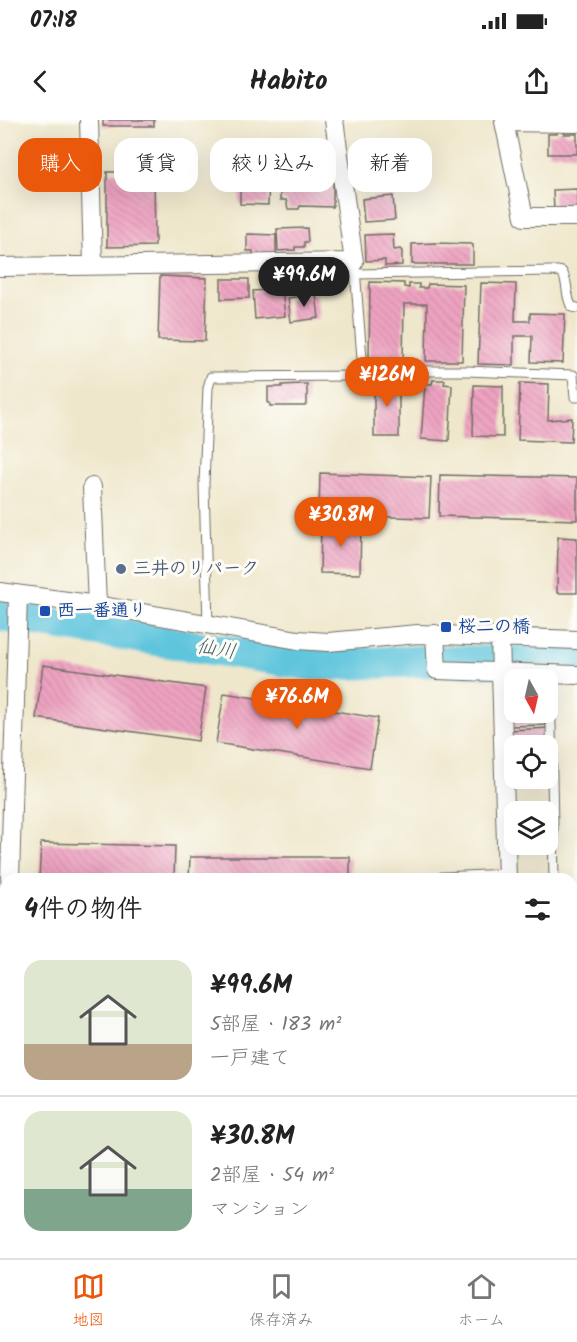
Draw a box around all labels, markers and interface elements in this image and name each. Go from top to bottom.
text: 07:18 [30,4,77,39]
text: Habito [249,60,328,103]
icon: back [24,65,57,98]
icon: share [520,65,553,98]
chip: 購入 [18,138,102,192]
chip: 賃貸 [114,138,198,192]
chip: 絞り込み [210,138,336,192]
chip: 新着 [348,138,432,192]
pin: ¥99.6M [255,257,353,308]
text: ¥99.6M [272,260,336,292]
pin: ¥126M [345,357,429,408]
text: ¥126M [359,360,415,392]
pin: ¥30.8M [292,497,390,548]
text: ¥30.8M [308,500,374,532]
place label: 三井のリパーク [133,555,259,584]
marker: 三井のリパーク [114,562,128,576]
place label: 西一番通り [57,597,147,626]
marker: 西一番通り [38,604,52,618]
place label: 桜二の橋 [458,613,530,642]
marker: 桜二の橋 [439,620,453,634]
water label: 仙川 [194,631,238,669]
north arrow [504,669,558,723]
map controls [504,669,558,855]
pin: ¥76.6M [248,679,346,730]
text: ¥76.6M [265,682,329,714]
button: locate [504,735,558,789]
button: layers [504,801,558,855]
text: 4件の物件 [24,889,142,931]
icon: filters [521,893,554,926]
text: ¥99.6M [210,965,292,1007]
icon: home [72,984,144,1056]
text: 5部屋 · 183 m² [210,1009,341,1041]
text: 一戸建て [210,1043,290,1075]
text: ¥30.8M [210,1116,295,1158]
icon: home [72,1135,144,1207]
text: 2部屋 · 54 m² [210,1160,334,1192]
text: マンション [210,1194,309,1226]
tab: 地図 [72,1270,105,1333]
tab: 保存済み [249,1270,313,1333]
tab: ホーム [458,1270,505,1333]

